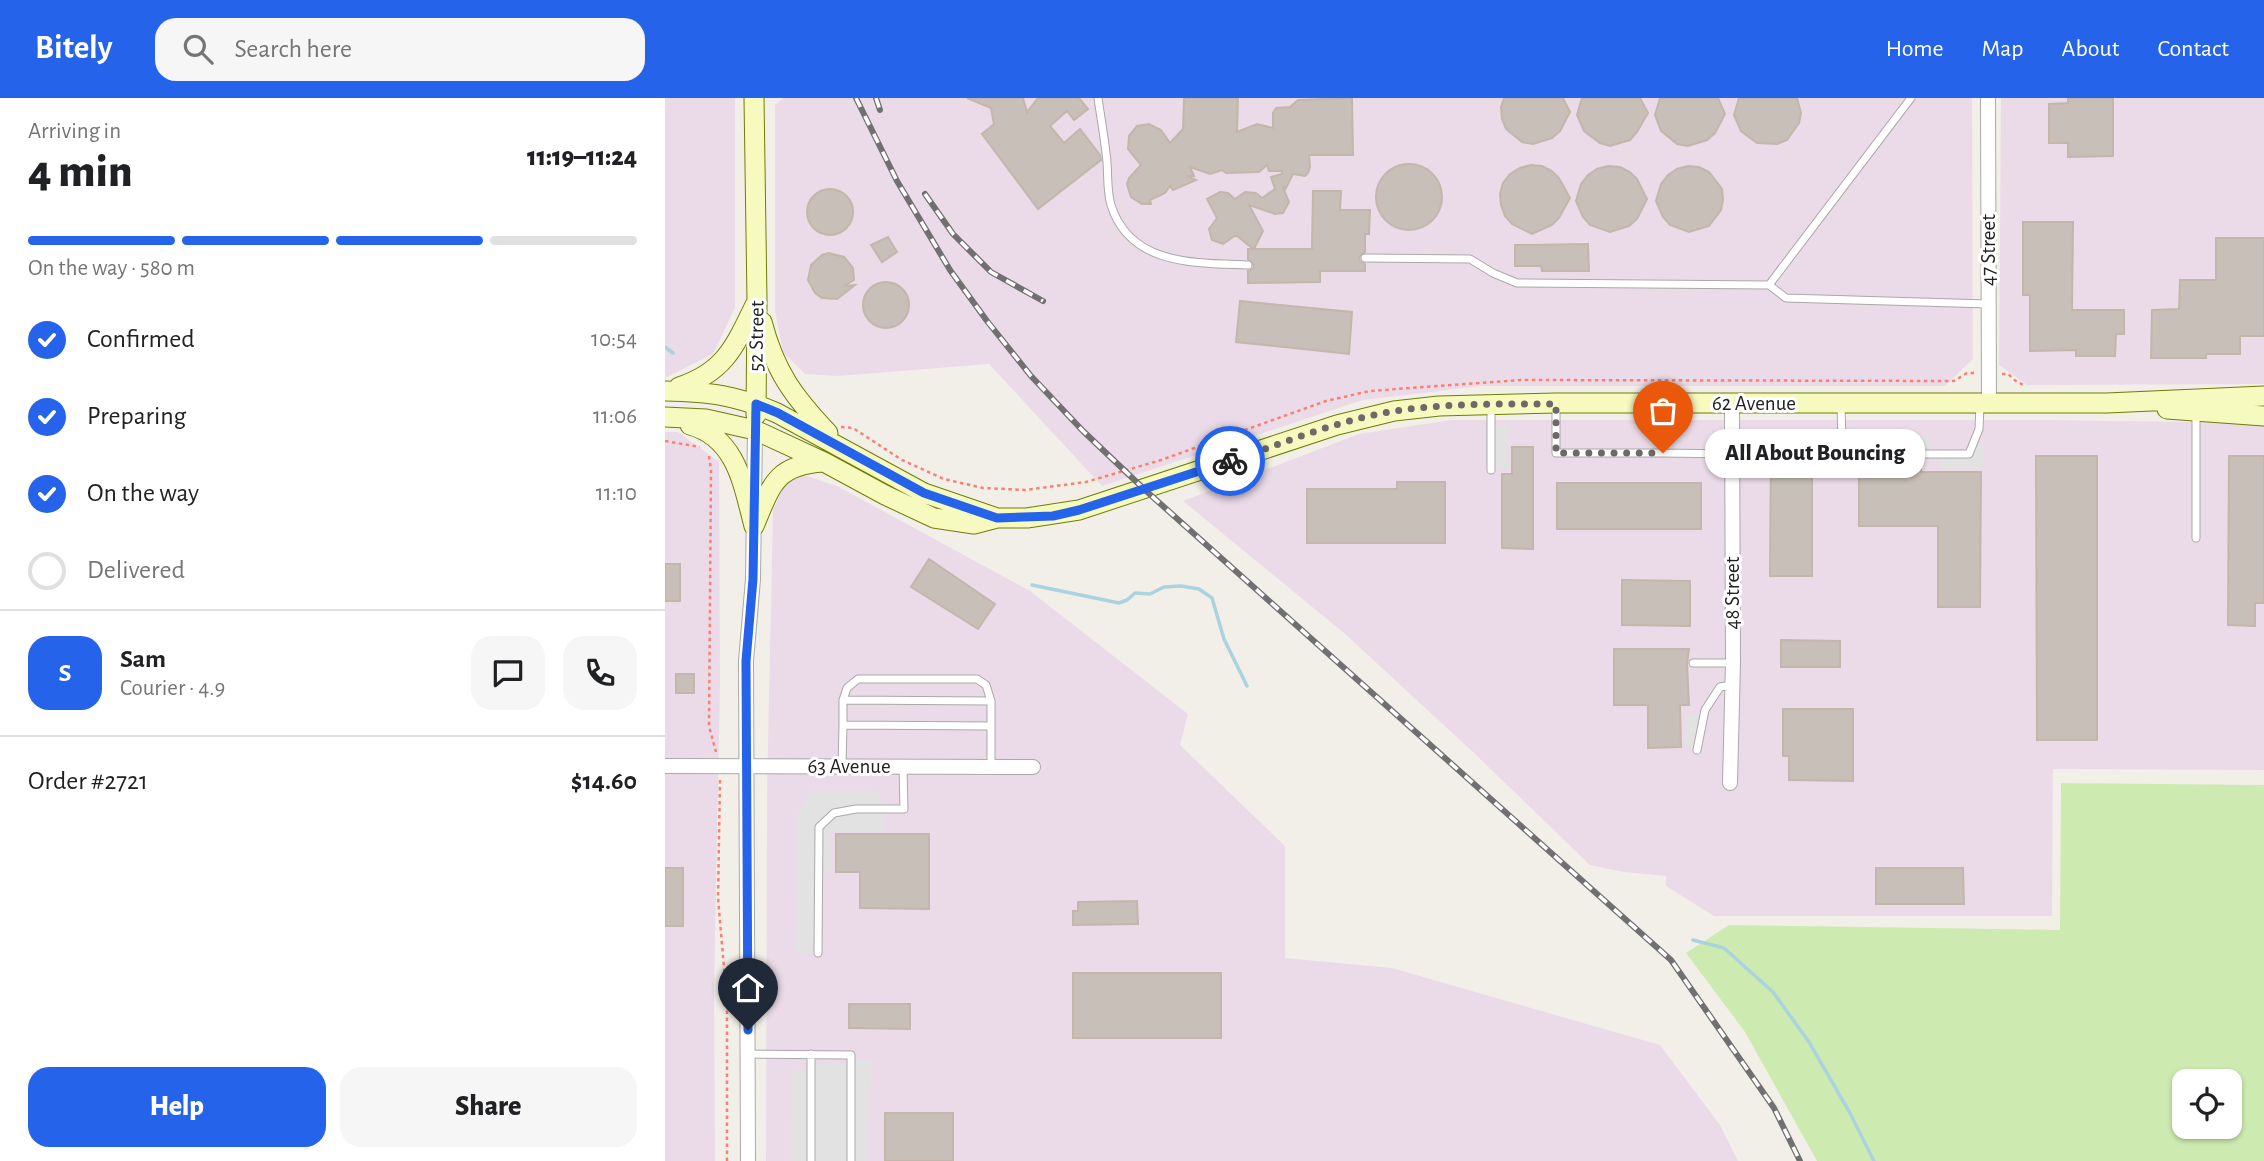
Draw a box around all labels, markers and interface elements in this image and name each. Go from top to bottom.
search box [155,18,645,81]
icon: search [179,30,217,68]
text: Bitely [35,32,113,65]
text: Search here [235,36,352,62]
text: Home [1886,37,1944,61]
text: Map [1982,37,2024,61]
text: About [2062,37,2119,61]
text: Contact [2157,37,2229,61]
text: Arriving in [28,120,121,143]
text: 11:19–11:24 [527,144,637,170]
text: 4 min [28,149,133,195]
street label: 47 Street [1978,214,1999,286]
text: On the way · 580 m [28,257,195,280]
street label: 52 Street [745,300,768,372]
icon: check [28,321,66,359]
text: Confirmed [87,326,195,352]
text: 10:54 [591,328,637,351]
pin [1633,381,1693,453]
icon: bag [1644,392,1682,430]
street label: 62 Avenue [1712,393,1796,414]
icon: check [28,398,66,436]
text: Preparing [87,403,186,429]
text: 11:06 [593,405,637,428]
courier [1195,426,1265,496]
callout: All About Bouncing [1705,428,1925,478]
icon: bike [1211,442,1249,480]
text: All About Bouncing [1725,442,1905,465]
icon: check [28,475,66,513]
text: On the way [87,480,199,506]
text: 11:10 [596,482,637,505]
street label: 48 Street [1722,556,1743,629]
text: Delivered [87,557,185,583]
button: chat [471,636,545,710]
button: phone [563,636,637,710]
text: Sam [120,646,166,672]
text: S [59,660,71,686]
text: Courier · 4.9 [120,677,225,700]
street label: 63 Avenue [807,756,891,777]
text: Order #2721 [28,768,148,794]
text: $14.60 [571,768,637,794]
pin [718,958,778,1030]
icon: home [729,969,767,1007]
button: Help [28,1067,326,1147]
button: Share [340,1067,637,1147]
map controls [2172,1069,2242,1139]
button: locate [2172,1069,2242,1139]

